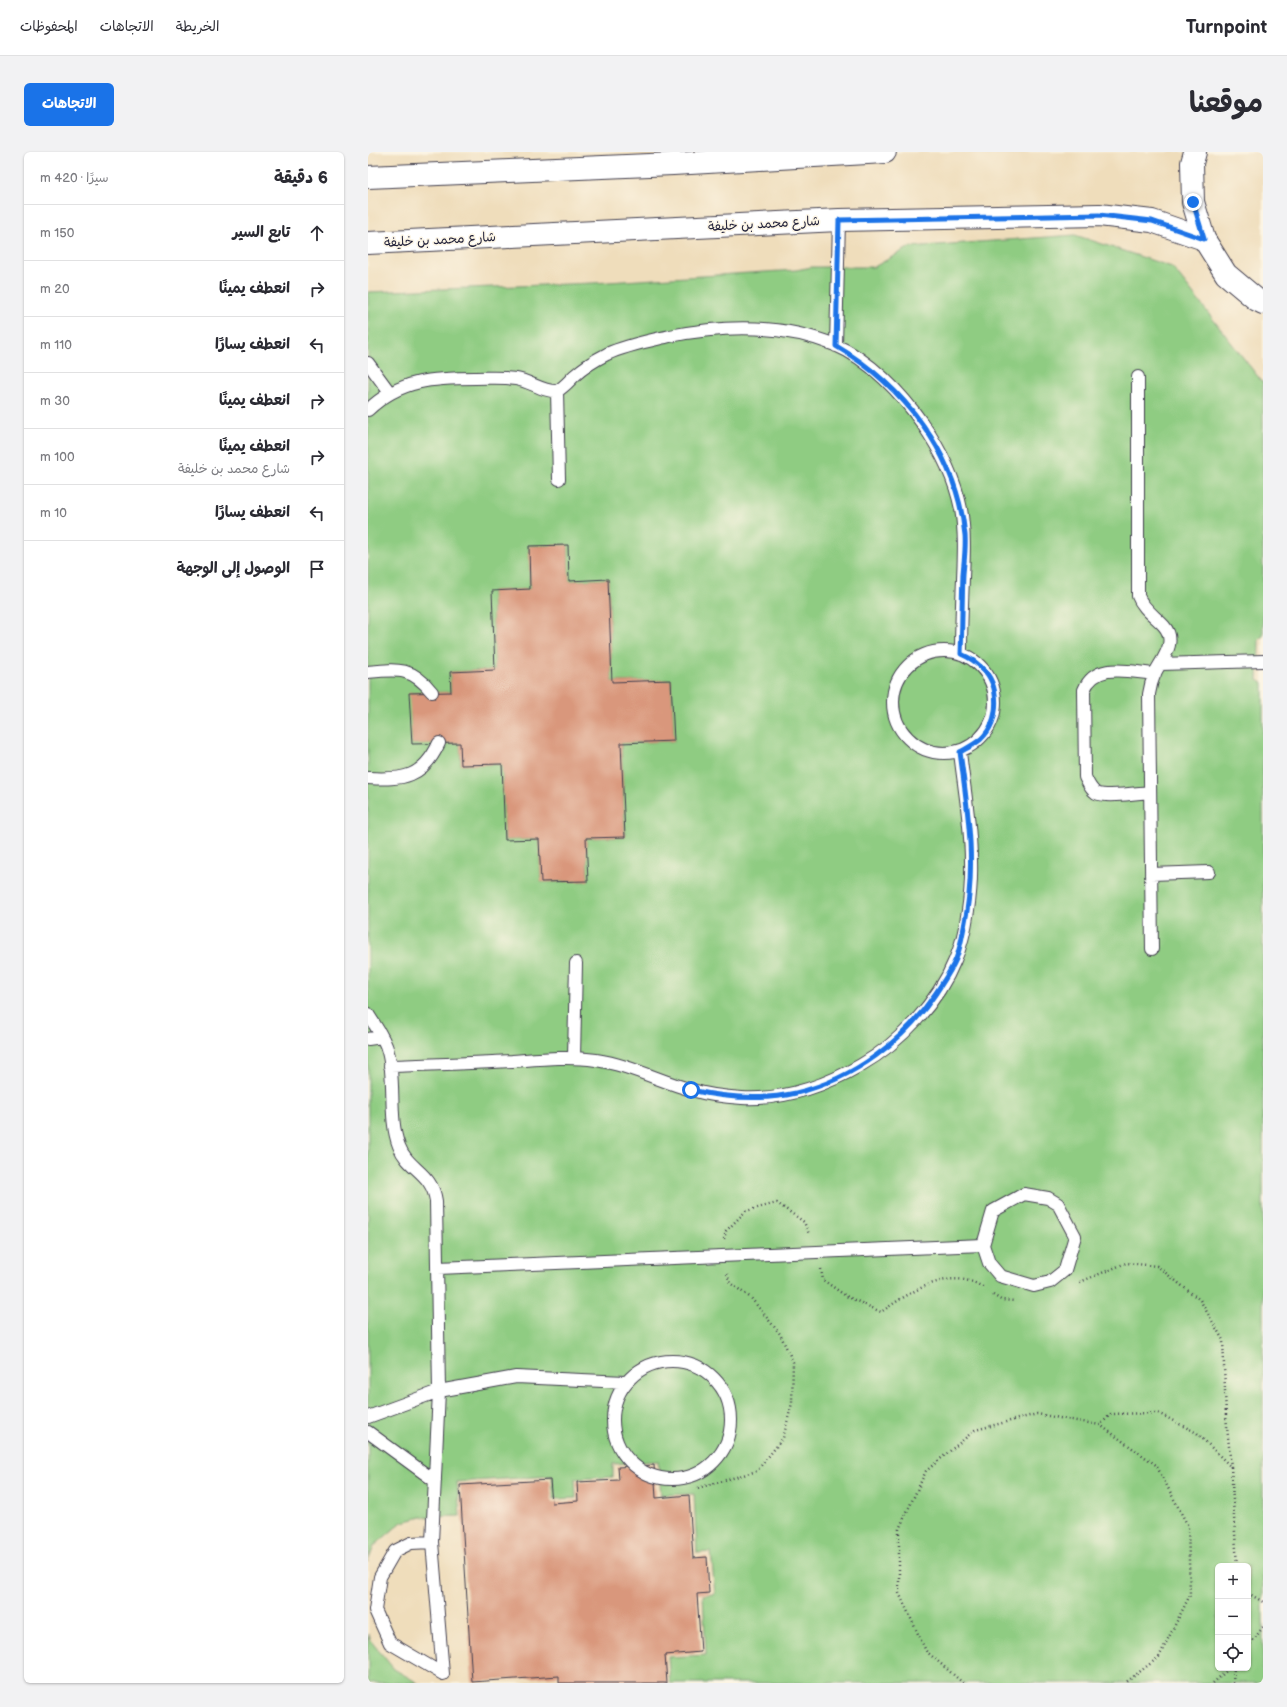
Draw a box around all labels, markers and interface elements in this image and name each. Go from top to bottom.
text: Turnpoint [1186,16,1267,39]
text: المحفوظات [20,18,78,35]
text: الاتجاهات [100,18,154,35]
text: الخريطة [176,18,219,35]
button: الاتجاهات [24,83,114,126]
text: موقعنا [1189,87,1263,120]
text: 6 دقيقة [274,168,328,188]
text: سيرًا · 420 m [40,170,109,186]
route end [1184,193,1202,211]
street label: شارع محمد بن خليفة [708,213,820,236]
icon: ahead [306,222,328,244]
text: تابع السير [232,223,290,242]
text: 150 m [40,225,74,241]
street label: شارع محمد بن خليفة [384,229,496,252]
icon: right [306,278,328,300]
text: انعطف يمينًا [219,279,290,298]
text: 20 m [40,281,70,297]
icon: left [306,334,328,356]
text: انعطف يسارًا [215,335,290,354]
text: 110 m [40,337,72,353]
icon: right [306,390,328,412]
text: انعطف يمينًا [219,391,290,410]
text: 30 m [40,393,70,409]
text: انعطف يمينًا [219,437,290,456]
icon: right [306,446,328,468]
text: 100 m [40,449,75,465]
text: شارع محمد بن خليفة [178,461,290,477]
icon: left [306,502,328,524]
text: انعطف يسارًا [215,503,290,522]
text: 10 m [40,505,67,521]
icon: arrive [306,558,328,580]
text: الوصول إلى الوجهة [176,559,290,578]
route start [682,1081,700,1099]
map controls [1215,1563,1251,1671]
button: + [1215,1563,1251,1599]
button: − [1215,1599,1251,1635]
button: locate [1215,1635,1251,1671]

